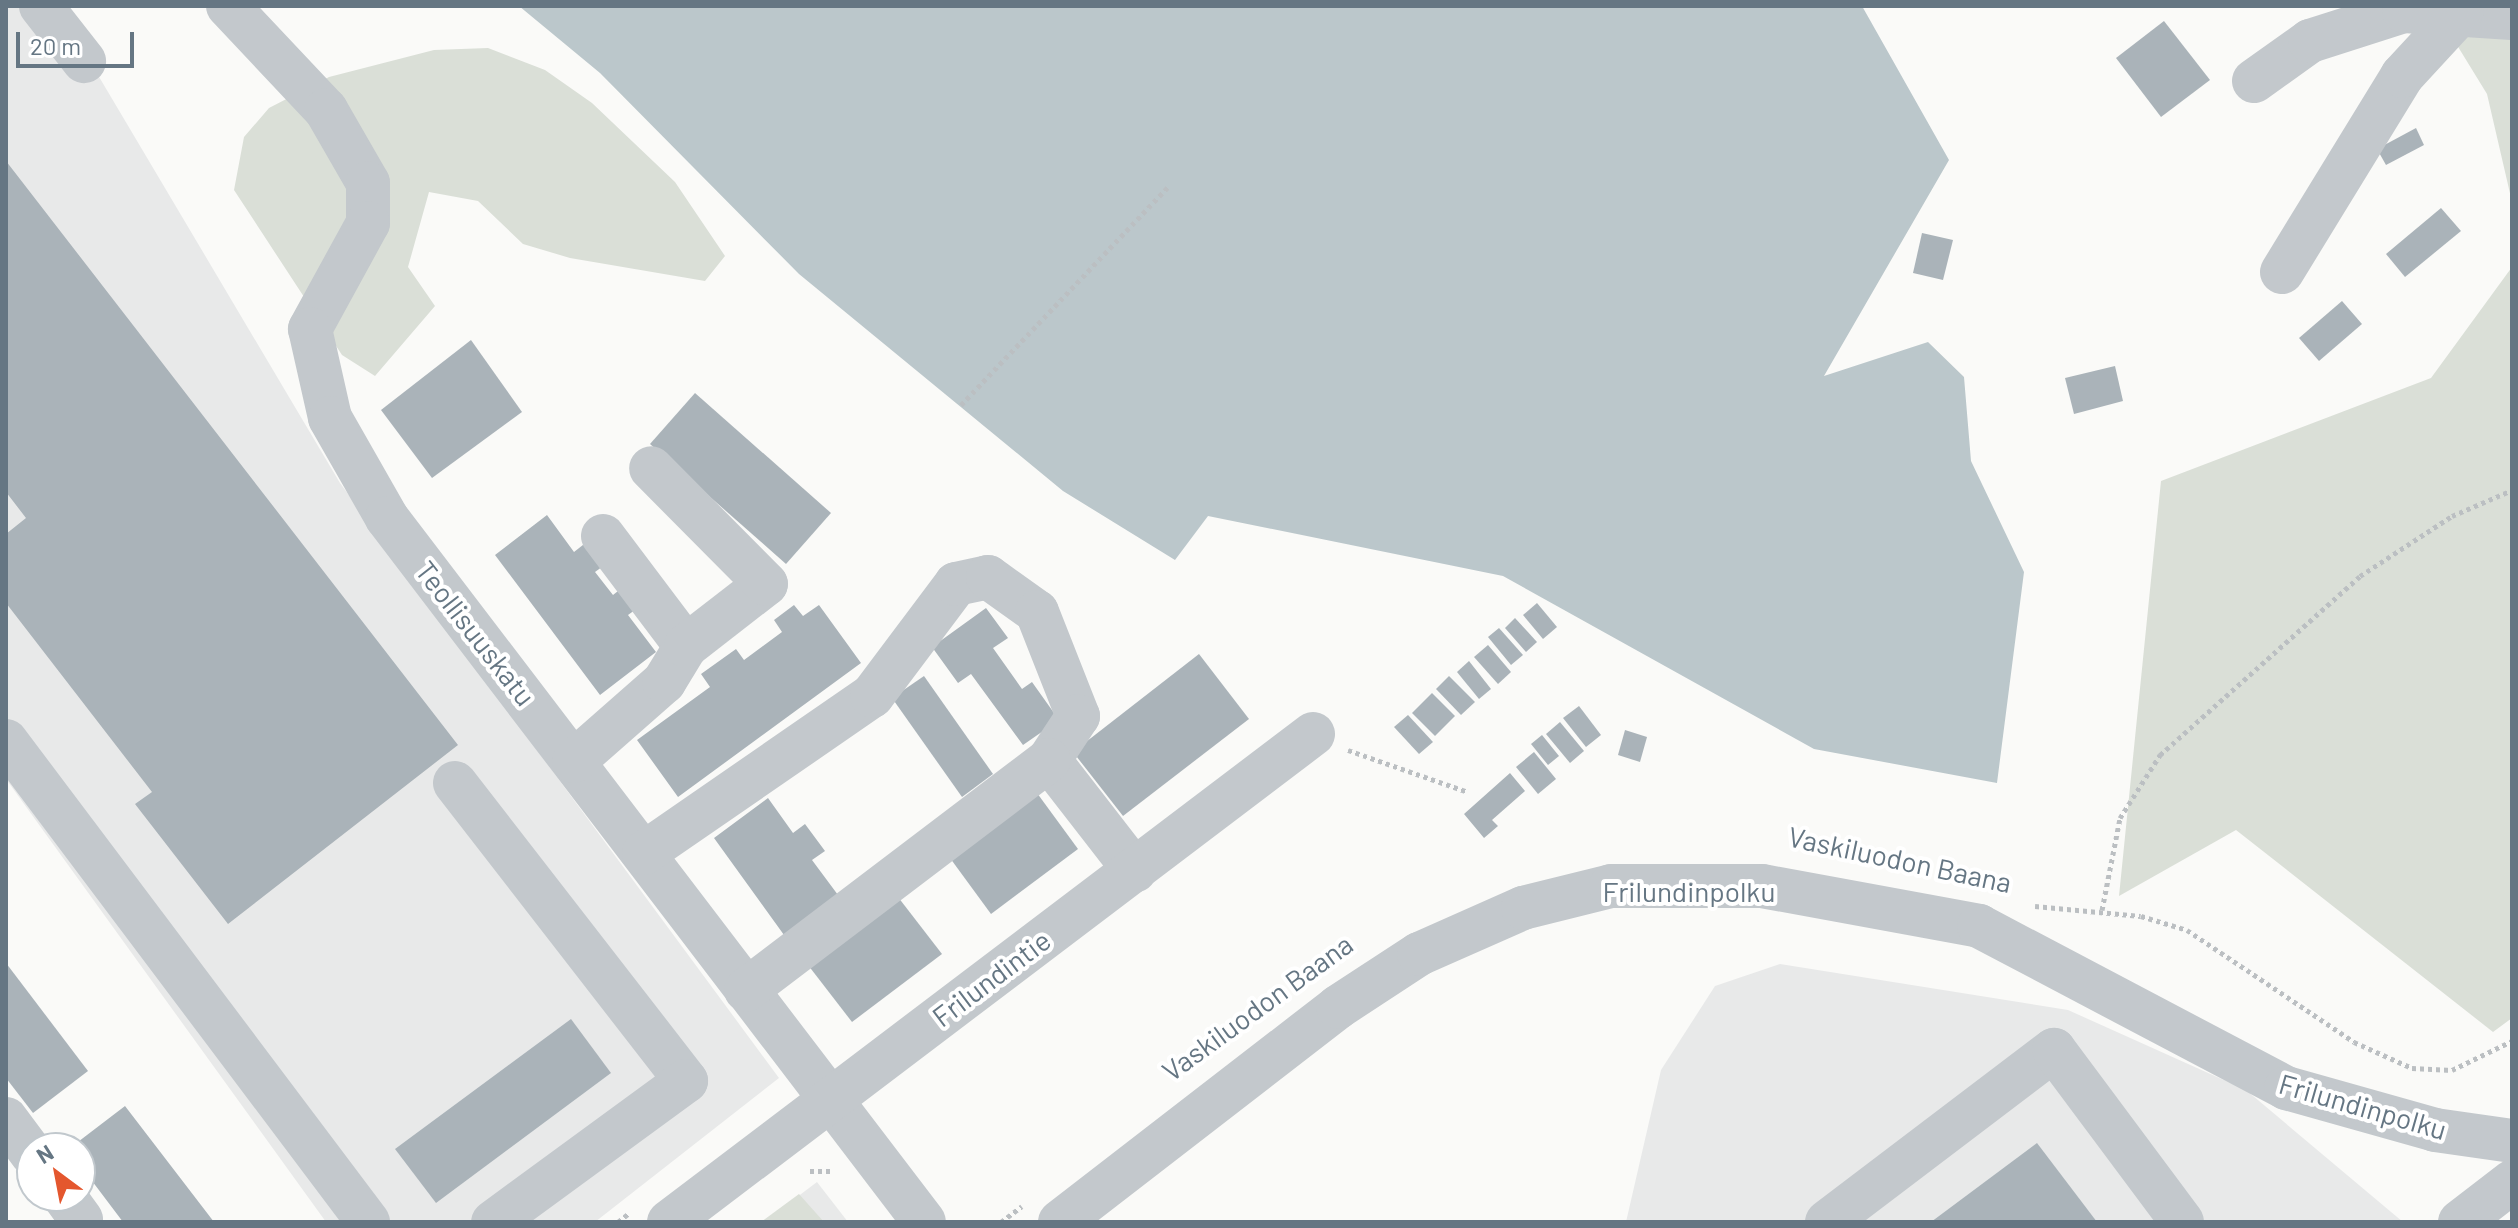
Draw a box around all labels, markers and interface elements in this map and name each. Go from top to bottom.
scale bar [20,16,138,66]
text: 20 m [30,31,81,60]
street label: Teollisuuskatu [409,554,543,712]
street label: Vaskiluodon Baana [1785,819,2015,899]
street label: Frilundinpolku [1603,874,1775,908]
street label: Frilundintie [925,923,1057,1033]
street label: Vaskiluodon Baana [1155,927,1359,1087]
street label: Frilundinpolku [2275,1066,2451,1146]
north arrow [16,1132,96,1212]
text: N [31,1138,57,1168]

